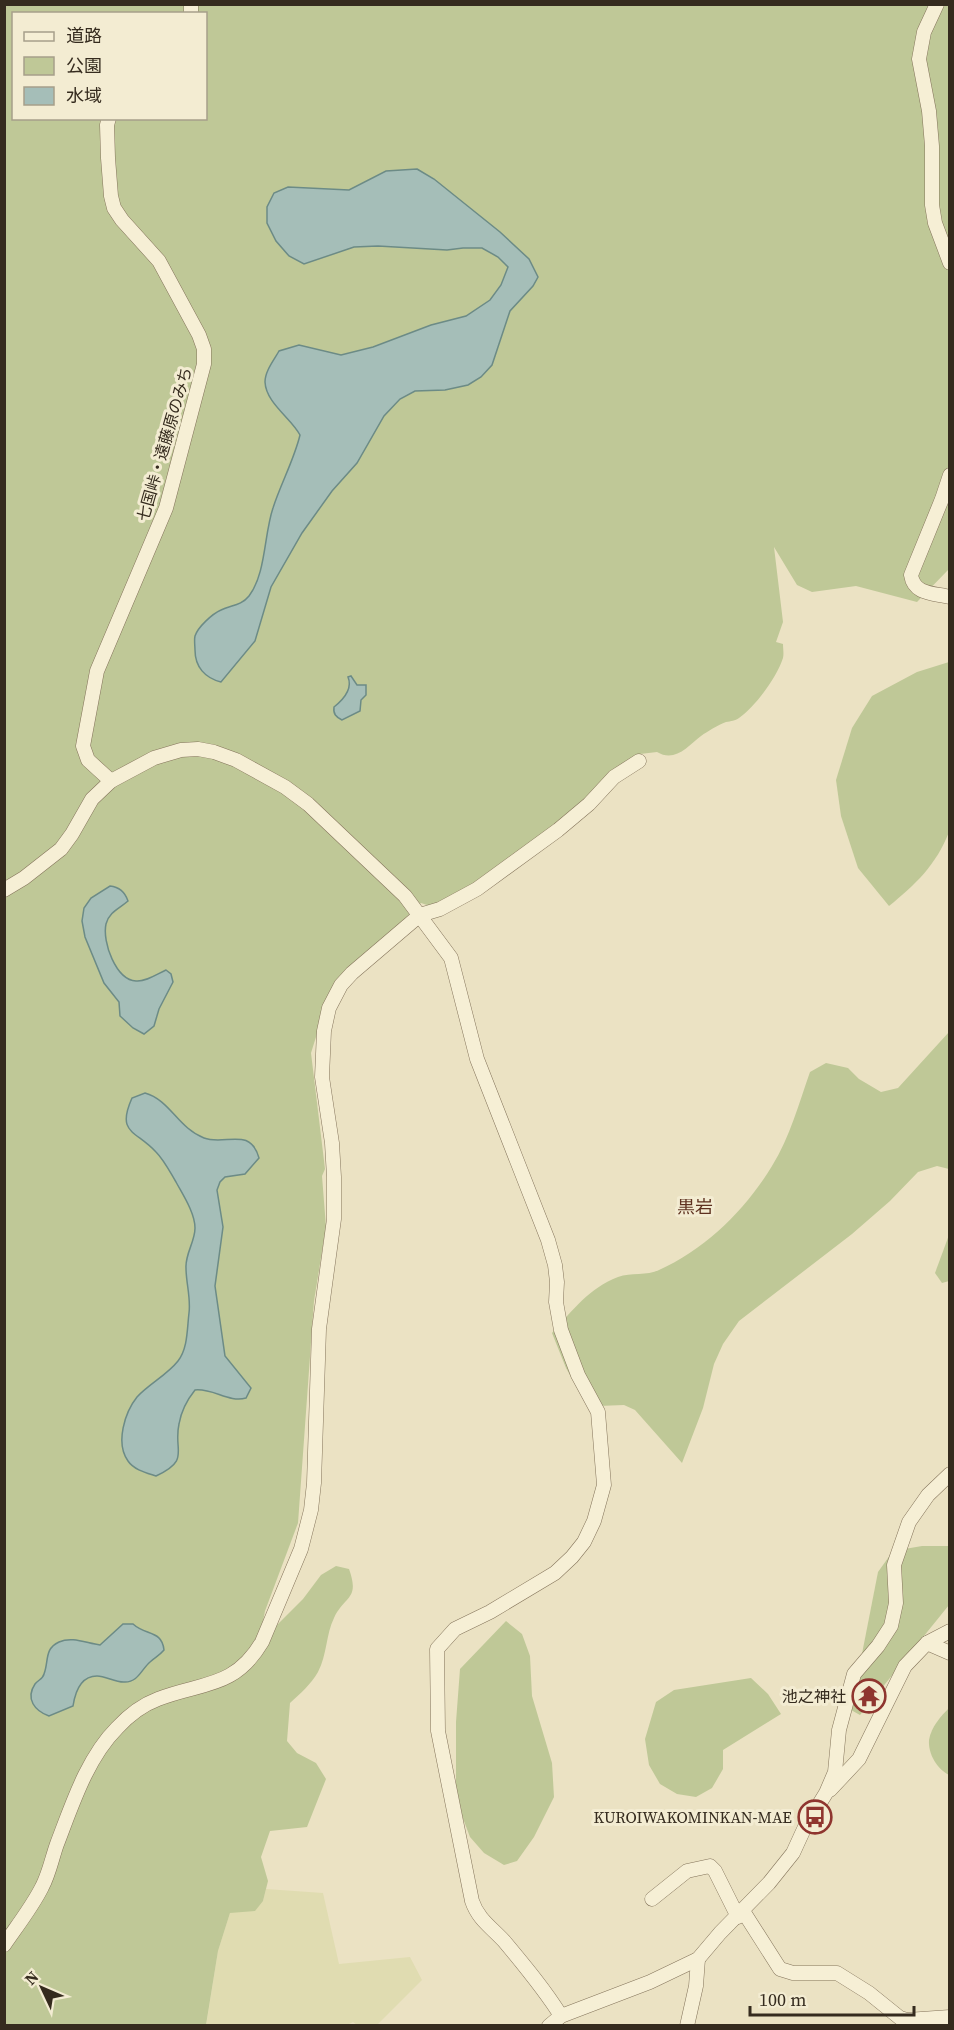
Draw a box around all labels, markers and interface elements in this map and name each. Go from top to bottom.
legend [12,12,207,120]
text: 道路 [66,23,102,48]
text: 公園 [66,53,102,78]
text: 水域 [66,83,102,108]
street label: 七国峠・遠藤原のみち [131,364,197,524]
district label: 黒岩 [677,1194,713,1219]
temple icon: 池之神社 [851,1678,887,1714]
place label: 池之神社 [782,1685,846,1707]
bus stop icon: KUROIWAKOMINKAN-MAE [797,1799,833,1835]
place label: KUROIWAKOMINKAN-MAE [594,1806,792,1828]
north arrow [12,1958,72,2018]
text: N [19,1965,43,1989]
scale bar [750,1979,914,2017]
text: 100 m [759,1987,806,2012]

